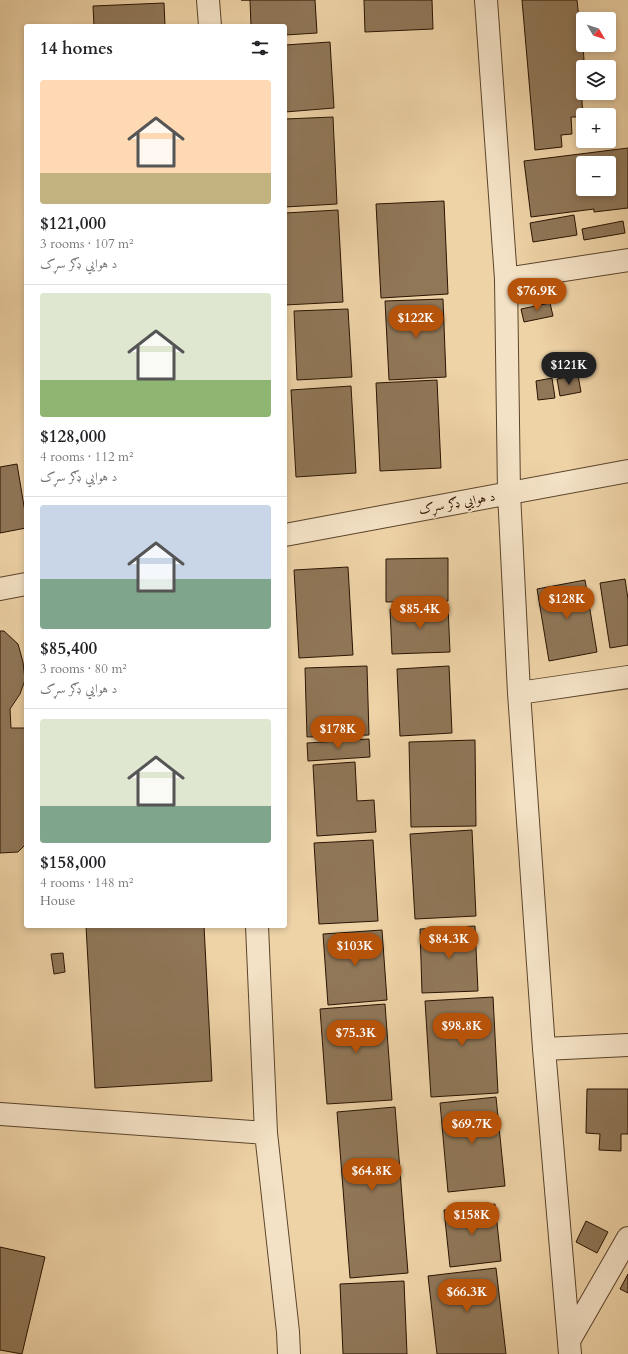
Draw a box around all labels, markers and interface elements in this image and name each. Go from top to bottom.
north arrow [576,12,616,52]
map controls [576,12,616,196]
text: 14 homes [40,37,113,60]
icon: filters [249,37,271,59]
button: layers [576,60,616,100]
icon: home [120,106,192,178]
button: + [576,108,616,148]
button: − [576,156,616,196]
text: $121,000 [40,212,106,235]
text: 3 rooms · 107 m² [40,235,133,253]
text: د هوايي ډګر سړک [40,255,117,273]
pin: $76.9K [504,278,570,312]
text: $76.9K [517,282,557,300]
pin: $122K [388,305,444,339]
text: $122K [397,309,435,327]
icon: home [120,319,192,391]
pin: $121K [541,352,597,386]
text: $121K [550,356,588,374]
text: $128,000 [40,425,106,448]
text: 4 rooms · 112 m² [40,448,133,466]
text: د هوايي ډګر سړک [40,468,117,486]
street label: د هوايي ډګر سړک [417,487,497,521]
icon: home [120,531,192,603]
pin: $128K [539,586,595,620]
text: $128K [548,590,586,608]
pin: $85.4K [387,596,453,630]
text: $85.4K [400,600,440,618]
text: $85,400 [40,637,97,660]
text: 3 rooms · 80 m² [40,660,127,678]
text: د هوايي ډګر سړک [40,680,117,698]
pin: $178K [310,716,366,750]
text: $178K [319,720,357,738]
icon: home [120,745,192,817]
text: $158,000 [40,851,106,874]
text: 4 rooms · 148 m² [40,874,133,892]
text: House [40,892,75,910]
pin: $84.3K [416,926,482,960]
text: $84.3K [429,930,469,948]
pin: $103K [327,933,383,967]
text: $103K [336,937,374,955]
pin: $98.8K [429,1013,495,1047]
text: $98.8K [442,1017,482,1035]
pin: $75.3K [323,1020,389,1054]
text: $75.3K [336,1024,376,1042]
pin: $69.7K [439,1111,505,1145]
text: $69.7K [452,1115,492,1133]
pin: $64.8K [339,1158,405,1192]
text: $64.8K [352,1162,392,1180]
pin: $158K [444,1202,500,1236]
text: $158K [453,1206,491,1224]
pin: $66.3K [434,1279,500,1313]
text: $66.3K [447,1283,487,1301]

